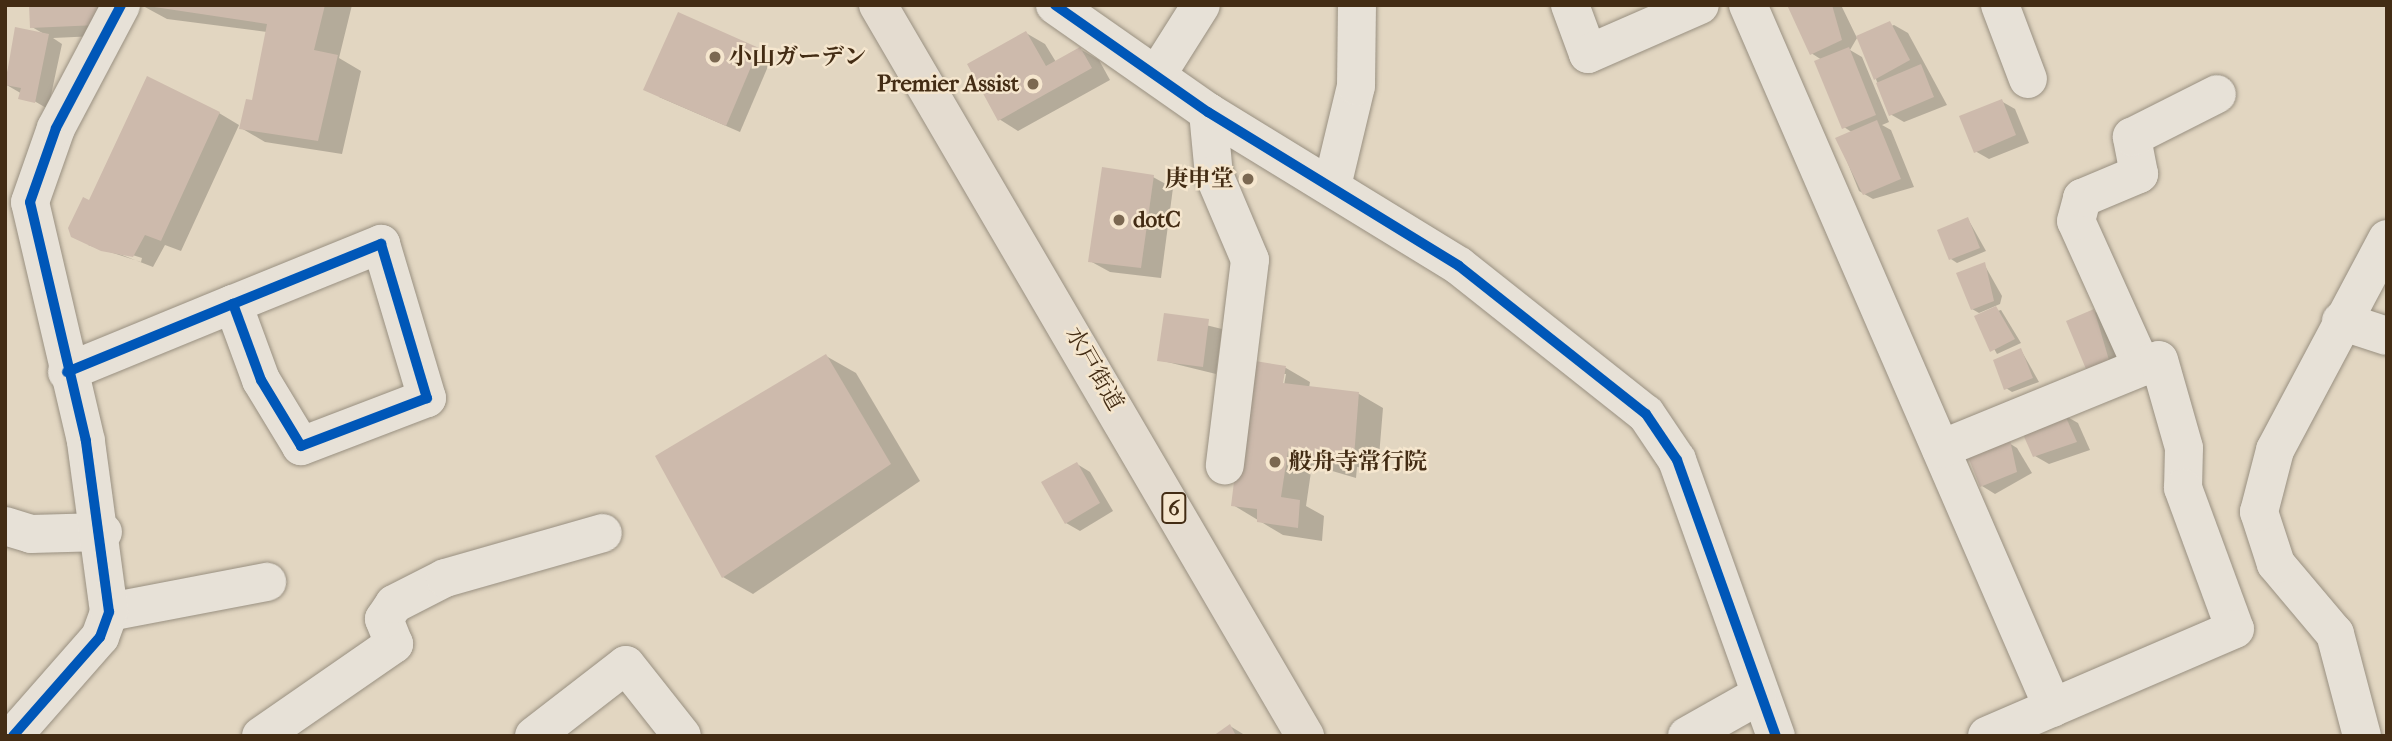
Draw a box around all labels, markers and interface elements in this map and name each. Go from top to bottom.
place label: 小山ガーデン [729,43,867,71]
marker: 小山ガーデン [707,49,723,65]
place label: Premier Assist [877,70,1019,98]
marker: Premier Assist [1025,76,1041,92]
place label: 庚申堂 [1165,165,1234,193]
marker: 庚申堂 [1240,171,1256,187]
place label: dotC [1133,206,1181,234]
marker: dotC [1111,212,1127,228]
street label: 水戸街道 [1059,322,1129,416]
place label: 般舟寺常行院 [1289,448,1427,476]
marker: 般舟寺常行院 [1267,454,1283,470]
road number: 6 [1160,490,1188,526]

